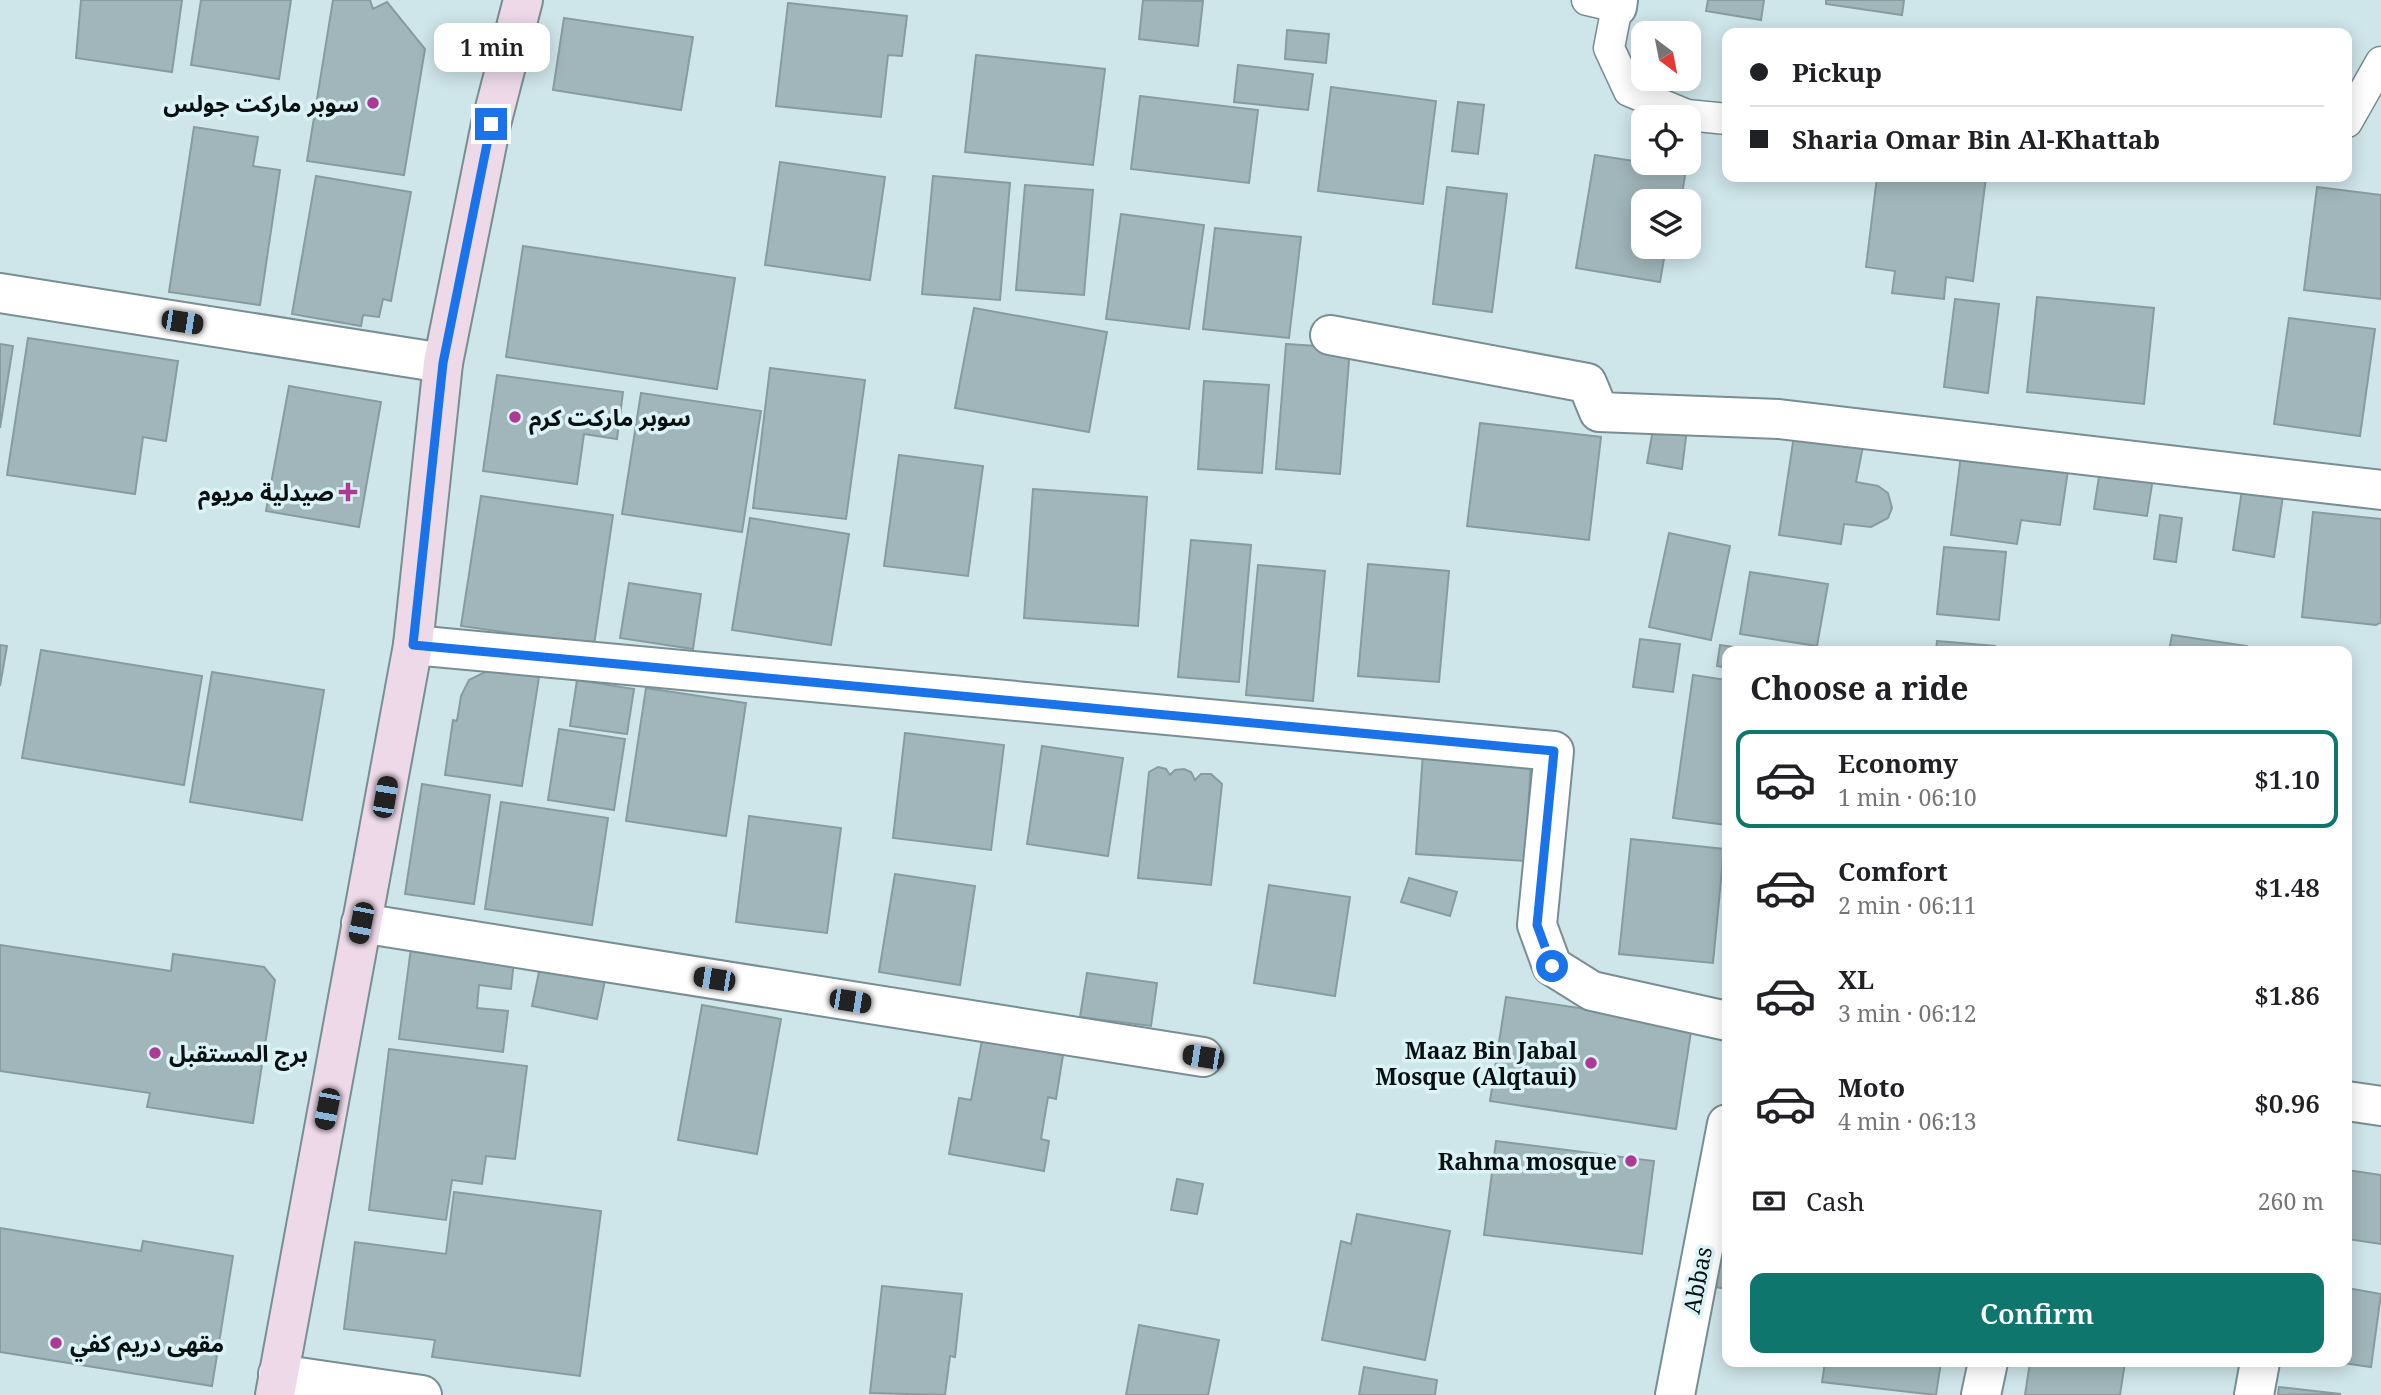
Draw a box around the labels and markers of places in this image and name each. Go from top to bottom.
place label: سوبر ماركت جولس [163,87,359,119]
marker: سوبر ماركت جولس [365,95,381,111]
place label: سوبر ماركت كرم [529,401,691,436]
marker: سوبر ماركت كرم [507,409,523,425]
place label: صيدلية مريوم [198,476,334,511]
marker: صيدلية مريوم [340,484,356,500]
place label: Maaz Bin Jabal Mosque (Alqtaui) [1375,1034,1577,1092]
place label: برج المستقبل [169,1037,308,1071]
marker: برج المستقبل [147,1045,163,1061]
marker: Maaz Bin Jabal Mosque (Alqtaui) [1583,1055,1599,1071]
place label: Rahma mosque [1438,1145,1617,1177]
marker: Rahma mosque [1623,1153,1639,1169]
place label: مقهى دريم كفي [70,1327,224,1362]
marker: مقهى دريم كفي [48,1335,64,1351]

